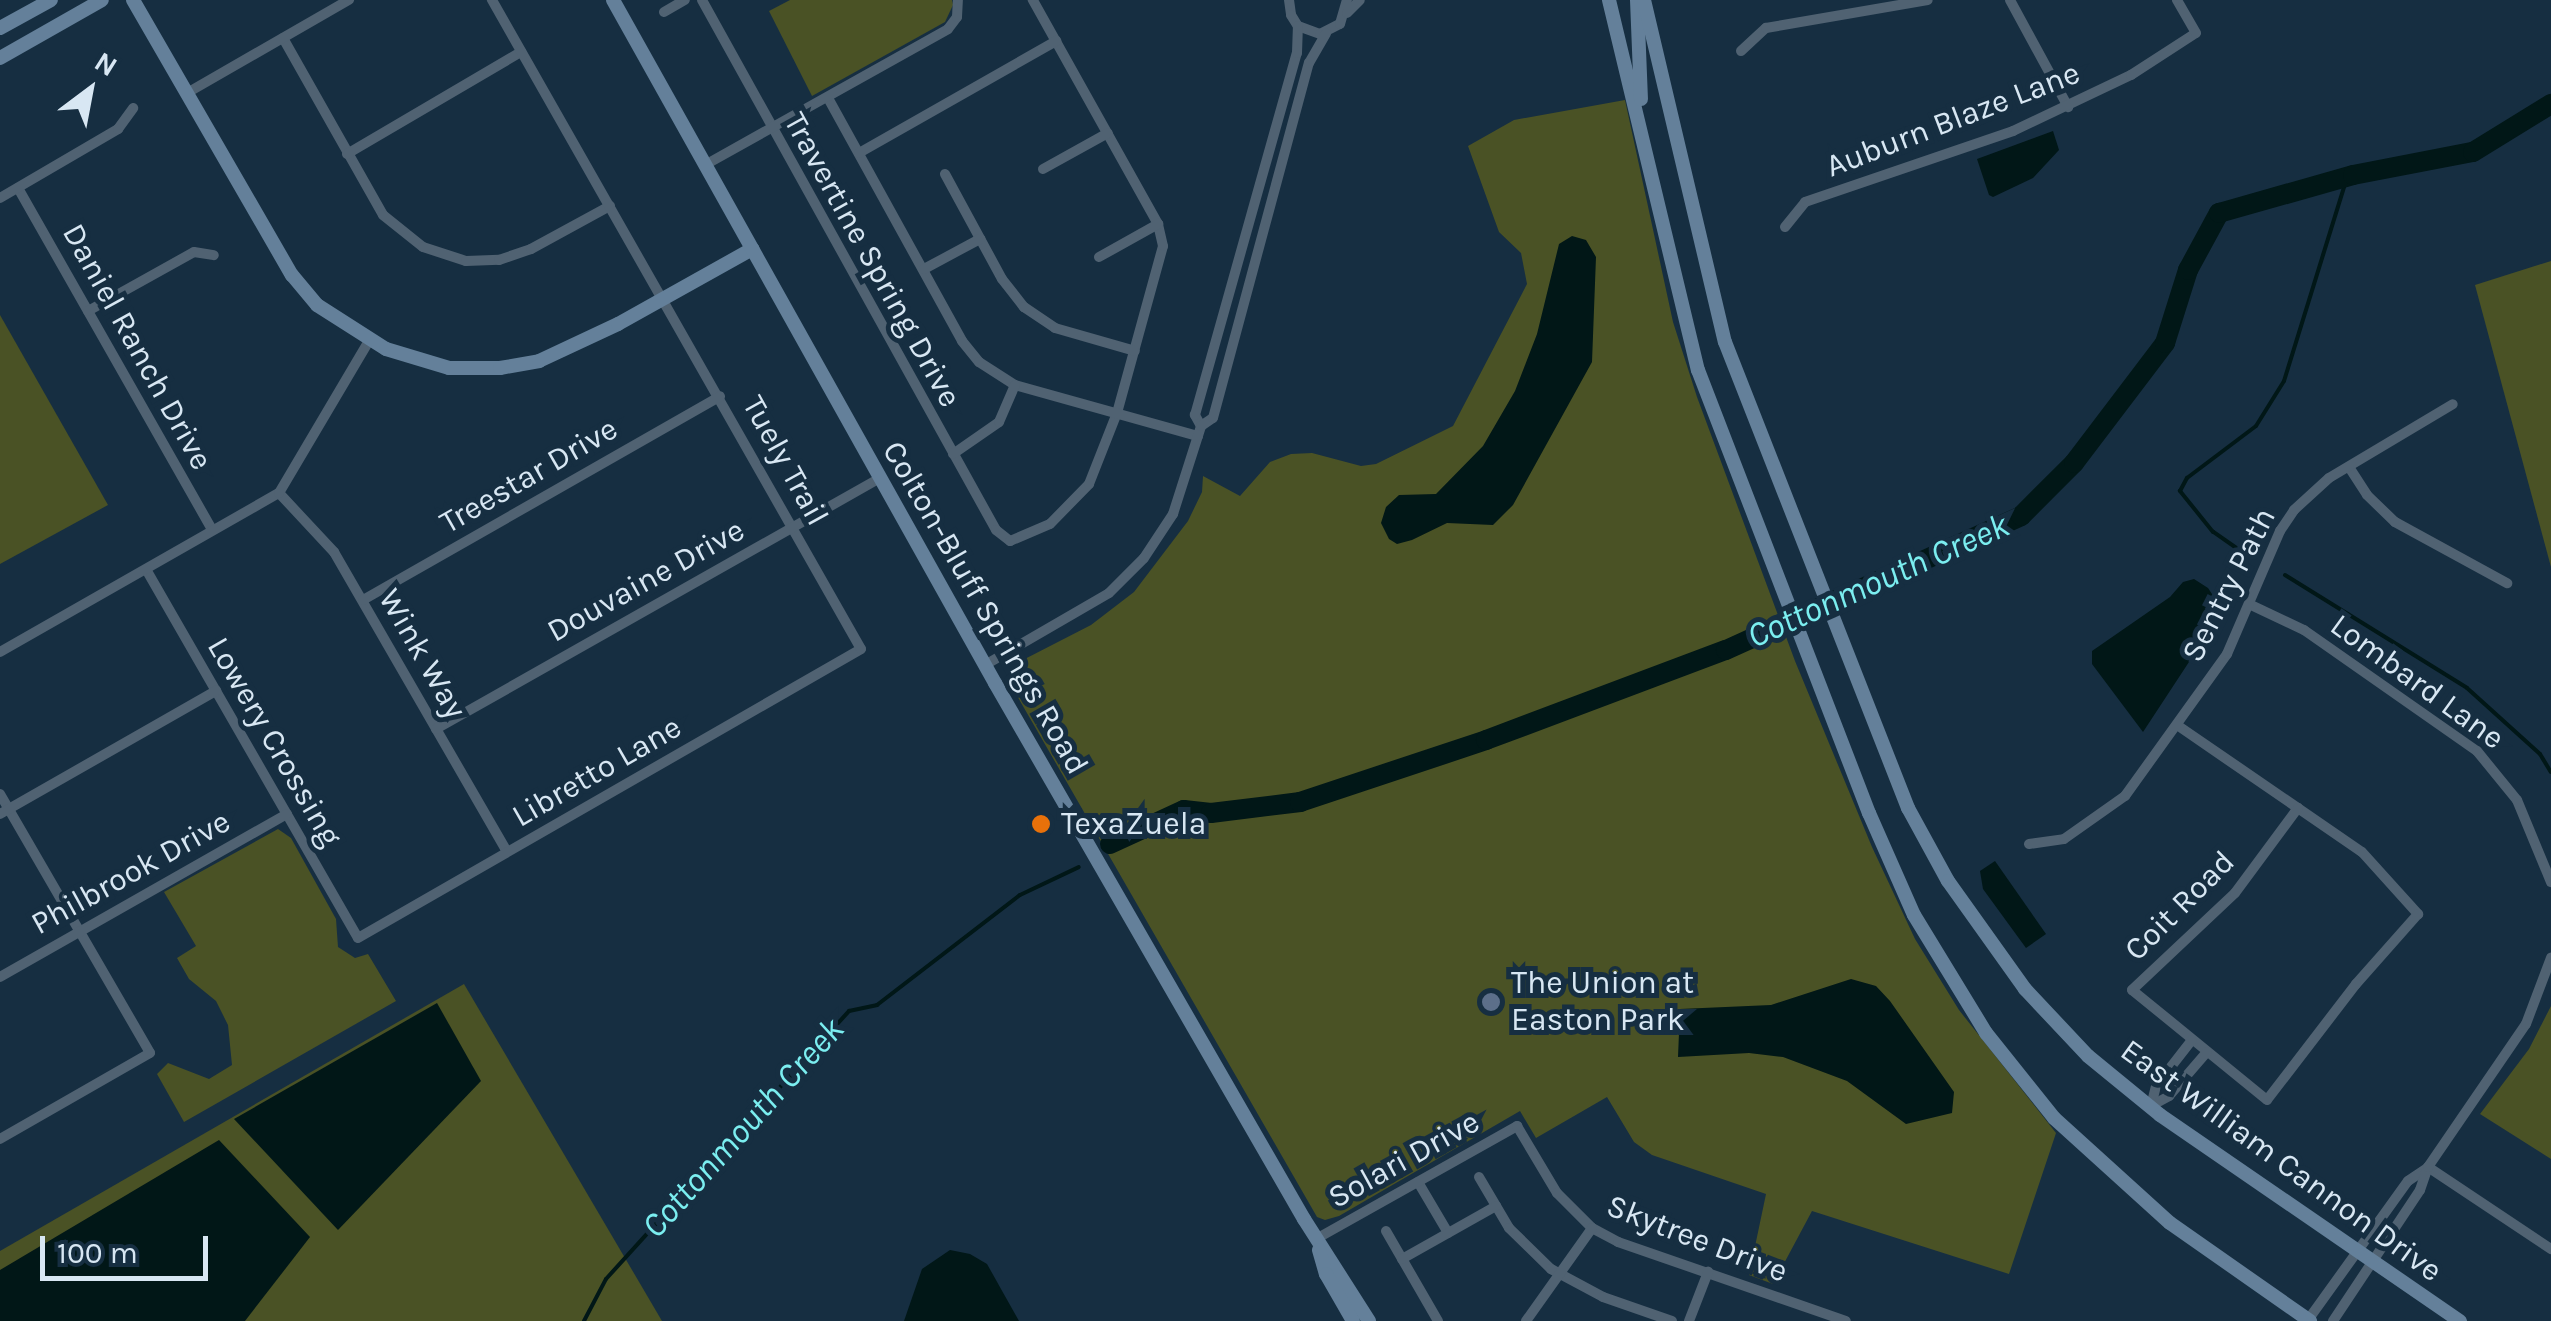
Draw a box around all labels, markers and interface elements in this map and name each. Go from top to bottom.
north arrow [40,40,140,140]
text: N [89,45,123,83]
street label: Auburn Blaze Lane [1821,54,2085,186]
street label: Travertine Spring Drive [775,106,969,414]
street label: Daniel Ranch Drive [53,217,221,477]
street label: Tuely Trail [734,389,836,533]
street label: Treestar Drive [433,410,625,542]
street label: Colton-Bluff Springs Road [874,435,1096,781]
street label: Sentry Path [2174,502,2284,668]
water label: Cottonmouth Creek [1741,504,2015,658]
street label: Douvaine Drive [541,511,751,651]
street label: Wink Way [370,582,474,726]
street label: Lombard Lane [2323,606,2511,758]
street label: Lowery Crossing [199,630,349,854]
street label: Libretto Lane [506,708,688,836]
street label: Philbrook Drive [25,803,237,943]
place label: TexaZuela [1061,805,1206,843]
marker: TexaZuela [1030,813,1052,835]
street label: Coit Road [2117,843,2243,969]
place label: The Union at Easton Park [1511,965,1694,1040]
marker: The Union at Easton Park [1480,991,1502,1013]
water label: Cottonmouth Creek [633,1009,853,1247]
street label: East William Cannon Drive [2113,1031,2449,1291]
street label: Solari Drive [1322,1103,1486,1217]
street label: Skytree Drive [1601,1187,1793,1291]
scale bar [45,1216,212,1278]
text: 100 m [57,1235,138,1271]

